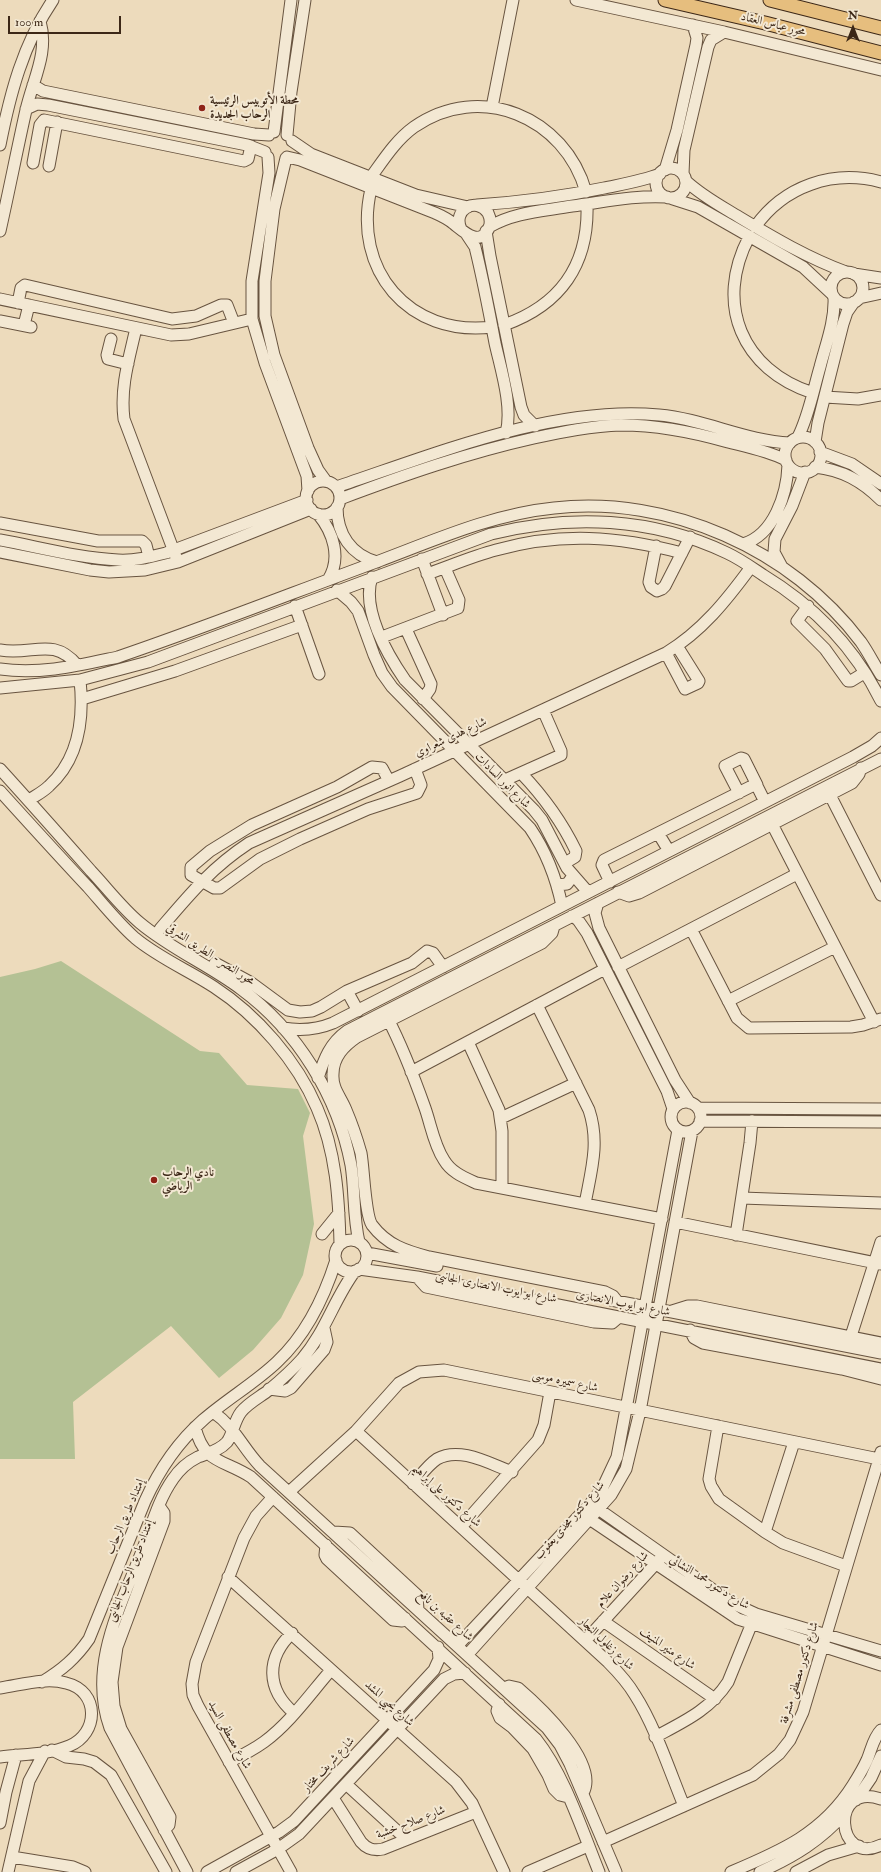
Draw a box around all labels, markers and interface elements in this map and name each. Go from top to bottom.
scale bar [10,8,123,34]
north arrow [833,8,873,48]
text: N [848,9,858,22]
street label: محور عباس العقاد [739,10,807,40]
text: 100 m [15,15,43,30]
place label: محطة الأتوبيس الرئيسية الرحاب الجديدة [210,94,299,122]
marker: محطة الأتوبيس الرئيسية الرحاب الجديدة [197,103,207,113]
street label: شارع هدى شعراوي [413,715,489,761]
street label: شارع انور السادات [471,750,533,812]
street label: محور النصر - الطريق الشرقي [163,921,257,989]
place label: نادي الرحاب الرياضي [162,1166,214,1194]
marker: نادي الرحاب الرياضي [149,1175,159,1185]
street label: شارع ابو ايوب الانصارى الجانبى [434,1269,558,1307]
street label: شارع ابو ايوب الانصارى [575,1288,671,1320]
street label: شارع سميره موسى [531,1368,599,1396]
street label: شارع دكتور على إبراهيم [409,1461,483,1531]
street label: إمتداد طريق الرحاب [104,1477,148,1557]
street label: شارع دكتور مجدى يعقوب [532,1479,608,1563]
street label: إمتداد طريق الرحاب الجانبى [105,1518,157,1624]
street label: شارع رضوان علام [594,1549,652,1611]
street label: شارع دكتور محمد النشائي [666,1553,752,1613]
street label: شارع عقبه بن نافع [414,1587,476,1645]
street label: شارع زغلول النجار [575,1614,637,1674]
street label: شارع دكتور مصطفى مشرفة [778,1620,822,1726]
street label: شارع منير المنيف [636,1625,698,1673]
street label: شارع يحيي المشد [361,1678,417,1730]
street label: شارع مصطفى السيد [204,1698,254,1772]
street label: شارع شريف مختار [300,1734,358,1796]
street label: شارع صلاح خشبة [375,1803,447,1843]

